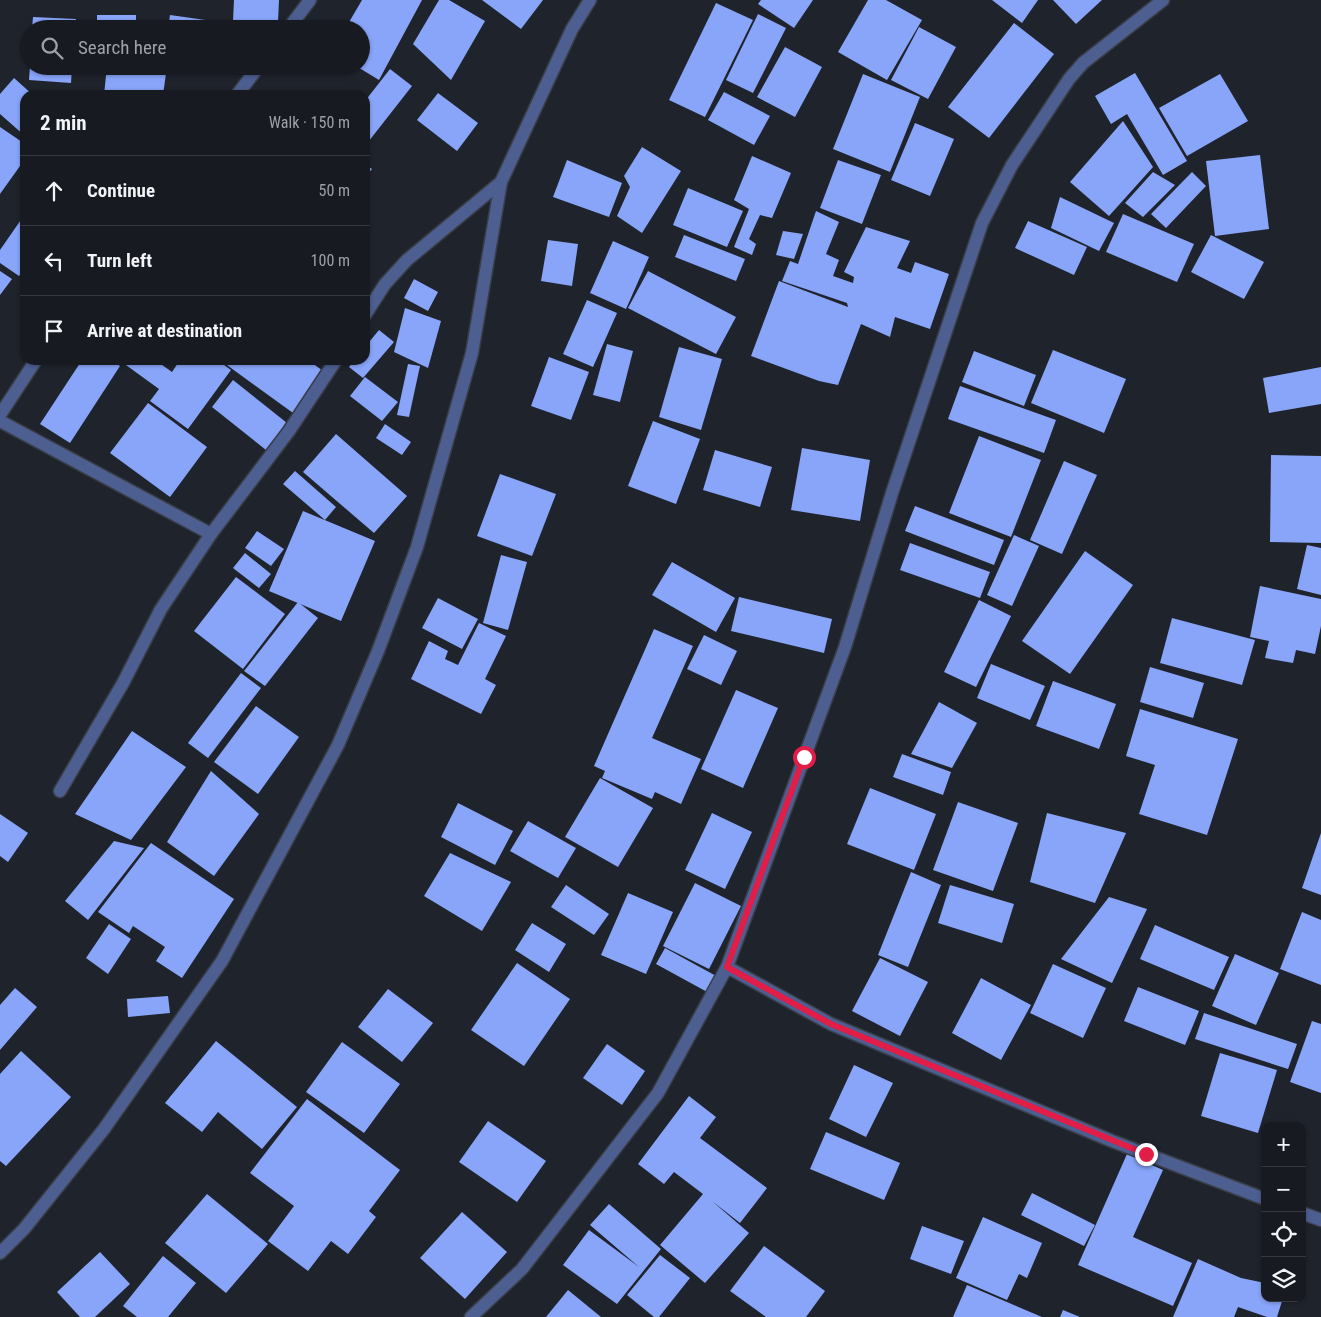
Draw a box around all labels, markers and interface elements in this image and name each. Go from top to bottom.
search box [20,20,370,75]
icon: search [38,34,66,62]
text: Search here [78,36,166,59]
text: 2 min [40,111,87,135]
text: Walk · 150 m [269,113,350,132]
icon: ahead [40,177,68,205]
text: Continue [87,179,155,202]
text: 50 m [318,181,350,200]
icon: left [40,247,68,275]
text: Turn left [87,249,152,272]
text: 100 m [311,251,350,270]
icon: arrive [40,317,68,345]
text: Arrive at destination [87,319,242,342]
route start [793,746,816,769]
map controls [1261,1122,1306,1302]
button: + [1261,1122,1306,1167]
route end [1135,1143,1158,1166]
button: − [1261,1167,1306,1212]
button: locate [1261,1212,1306,1257]
button: layers [1261,1257,1306,1302]

